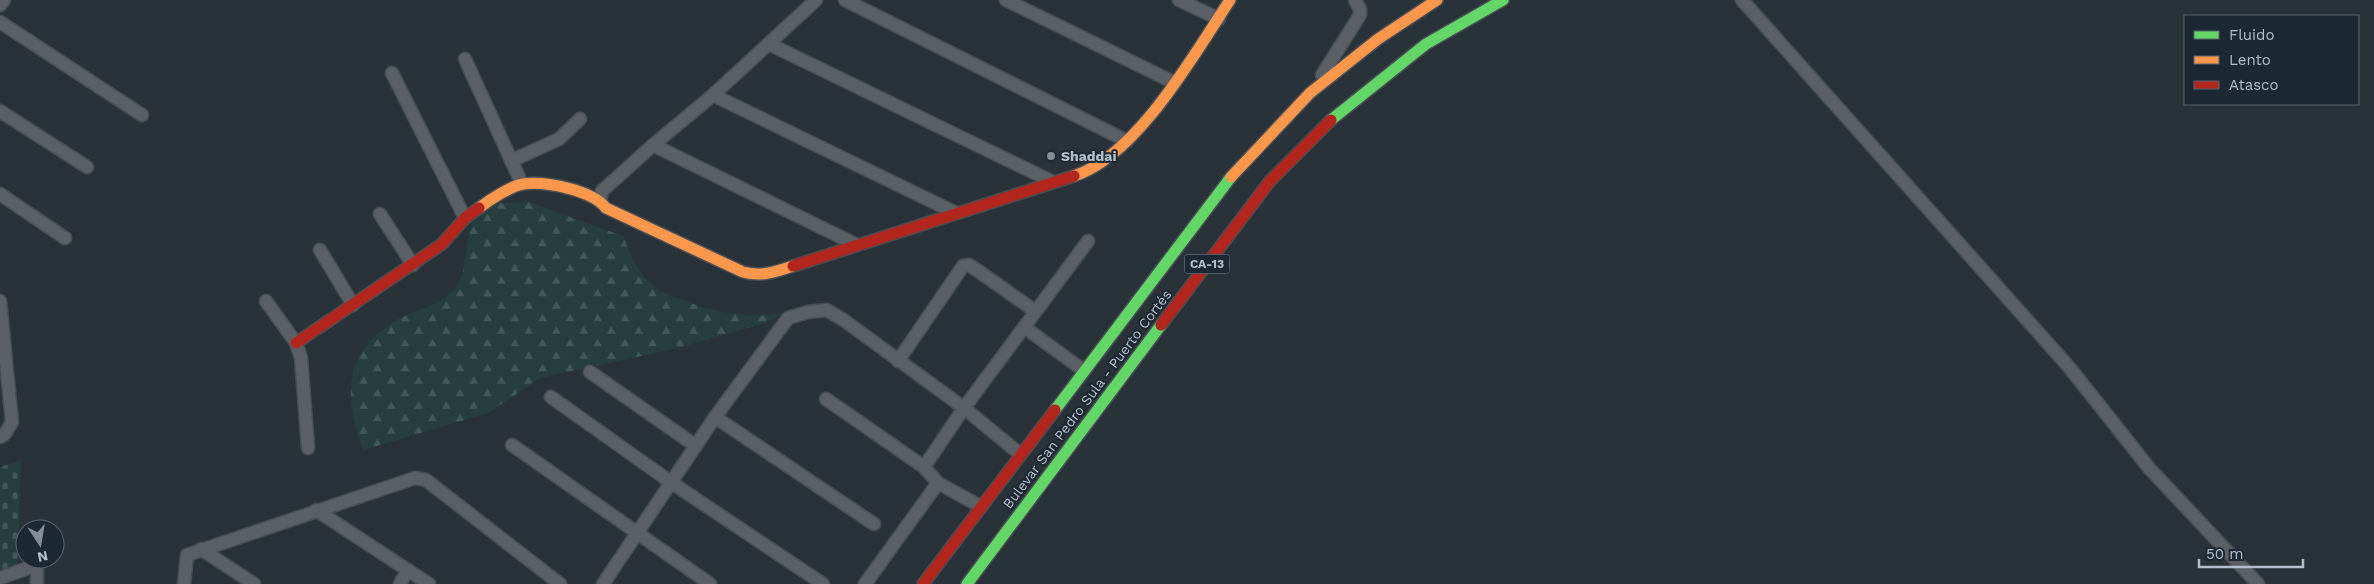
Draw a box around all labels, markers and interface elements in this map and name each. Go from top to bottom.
legend [2184,15,2359,105]
text: Fluido [2229,26,2274,44]
text: Lento [2229,51,2271,69]
text: Atasco [2229,76,2278,94]
place label: Shaddai [1061,148,1117,164]
marker: Shaddai [1045,150,1057,162]
road number: CA-13 [1184,254,1230,274]
street label: Bulevar San Pedro Sula - Puerto Cortés [999,287,1175,511]
north arrow [15,519,65,569]
scale bar [2199,536,2303,568]
text: 50 m [2206,545,2243,563]
text: N [36,548,49,566]

